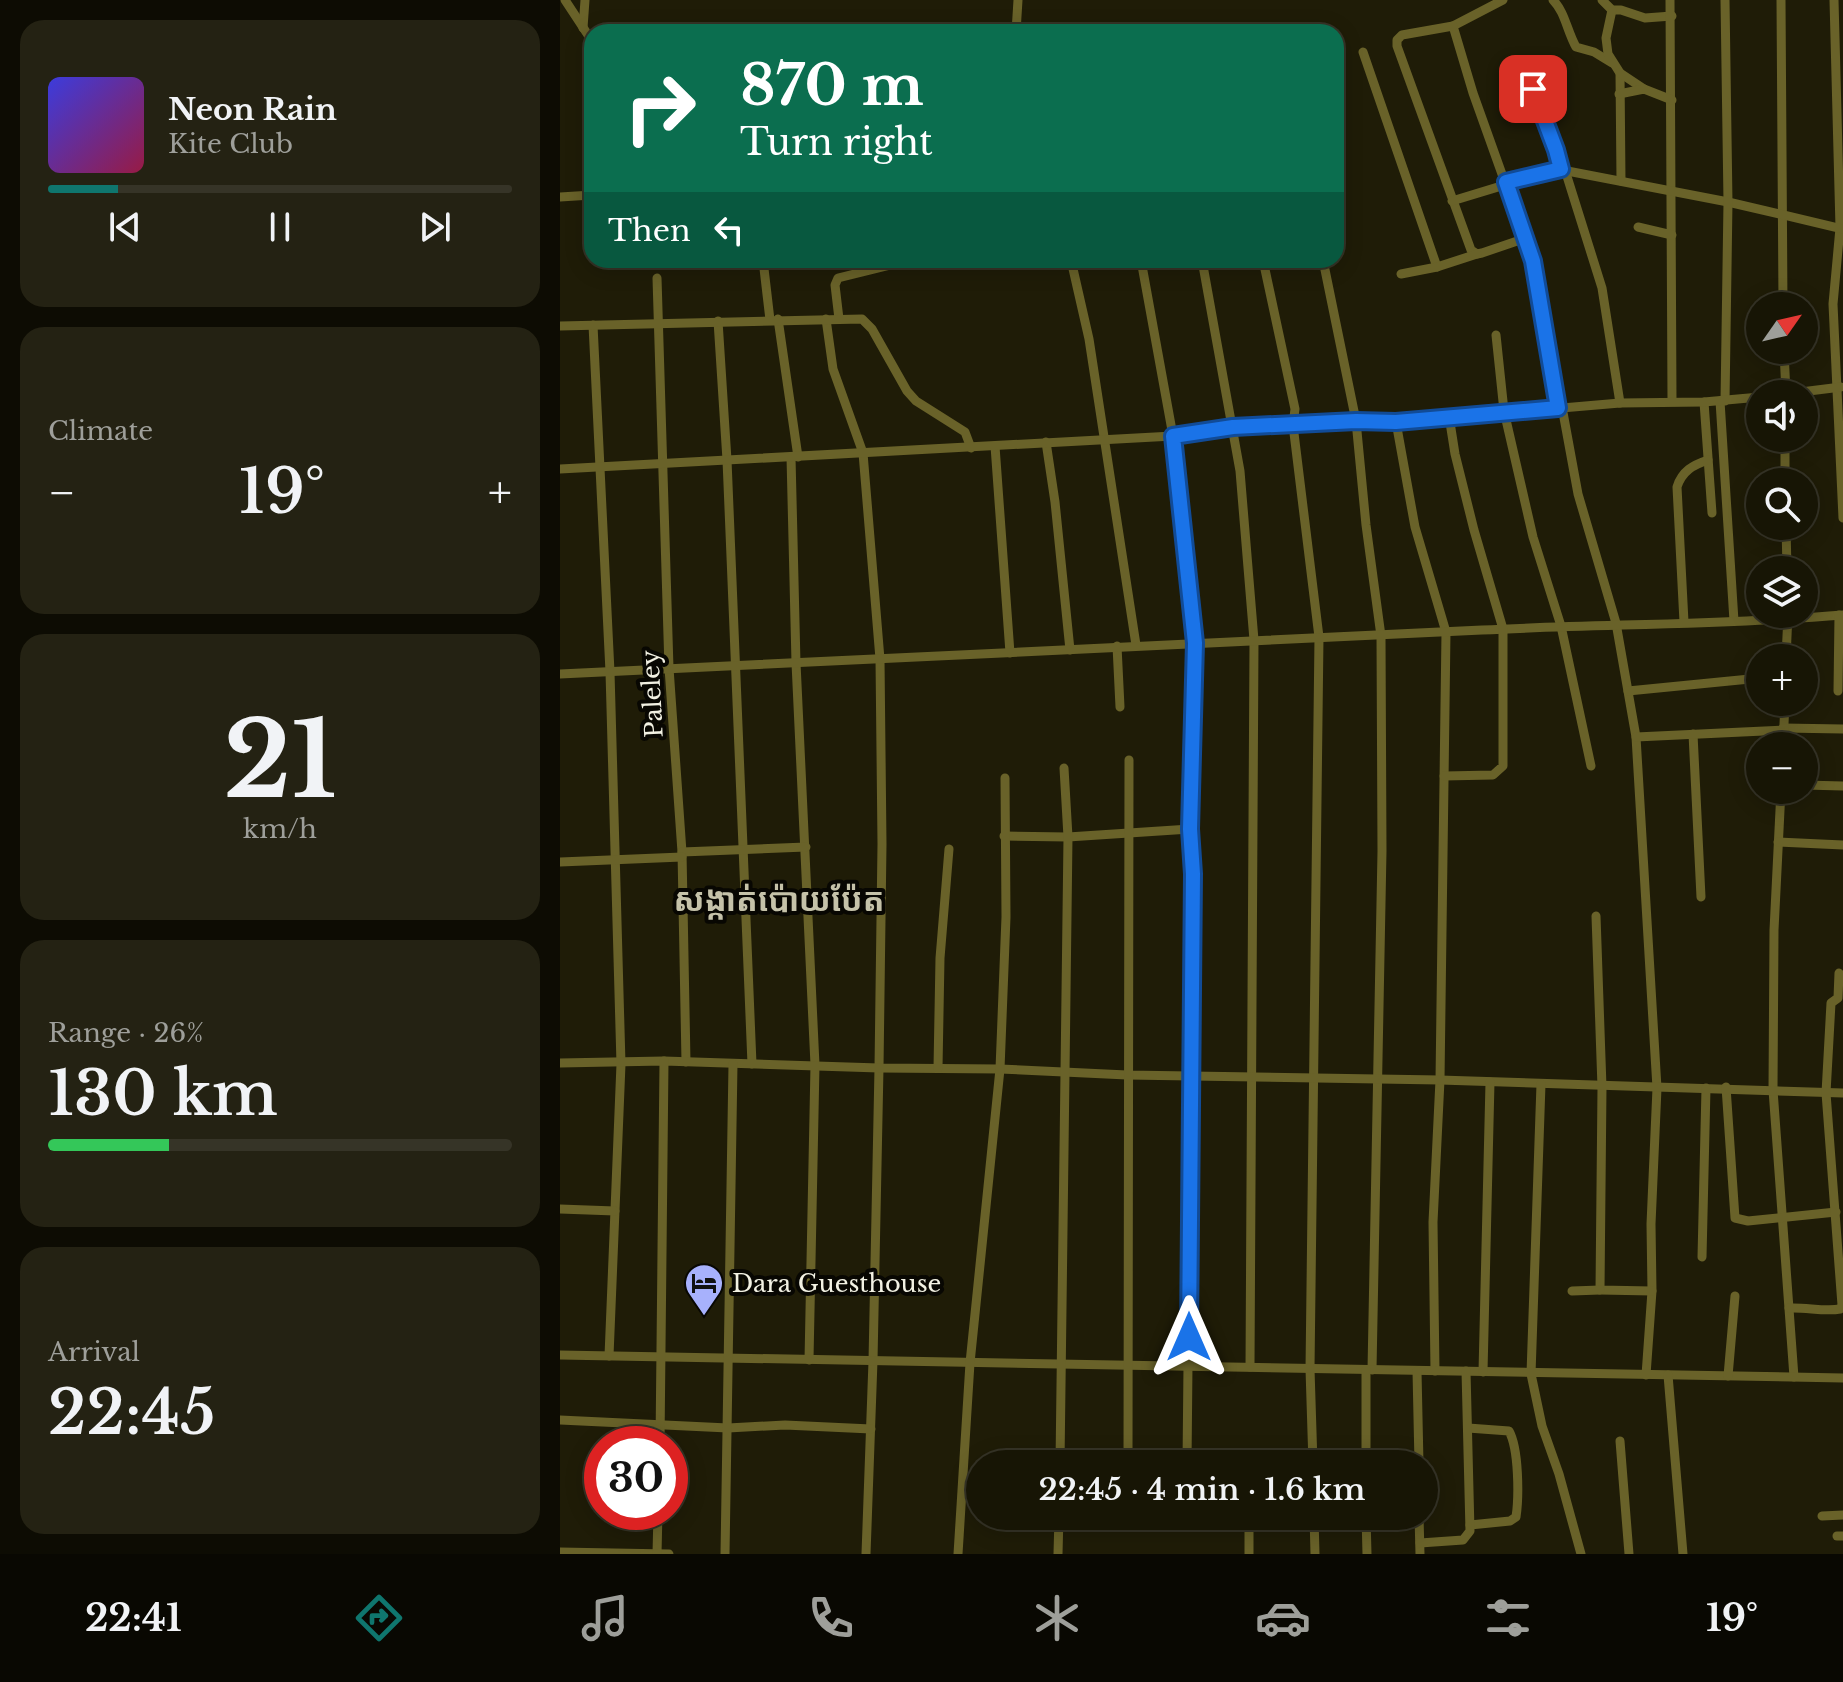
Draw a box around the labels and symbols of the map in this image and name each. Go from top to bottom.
pin [1499,55,1567,123]
north arrow [1746,292,1818,364]
street label: Paleley [635,649,669,739]
district label: សង្កាត់ប៉ោយប៉ែត [674,880,884,920]
hotel icon: Dara Guesthouse [683,1262,725,1317]
place label: Dara Guesthouse [732,1269,941,1298]
position arrow [1147,1295,1231,1379]
speed limit sign: 30 [584,1426,688,1530]

